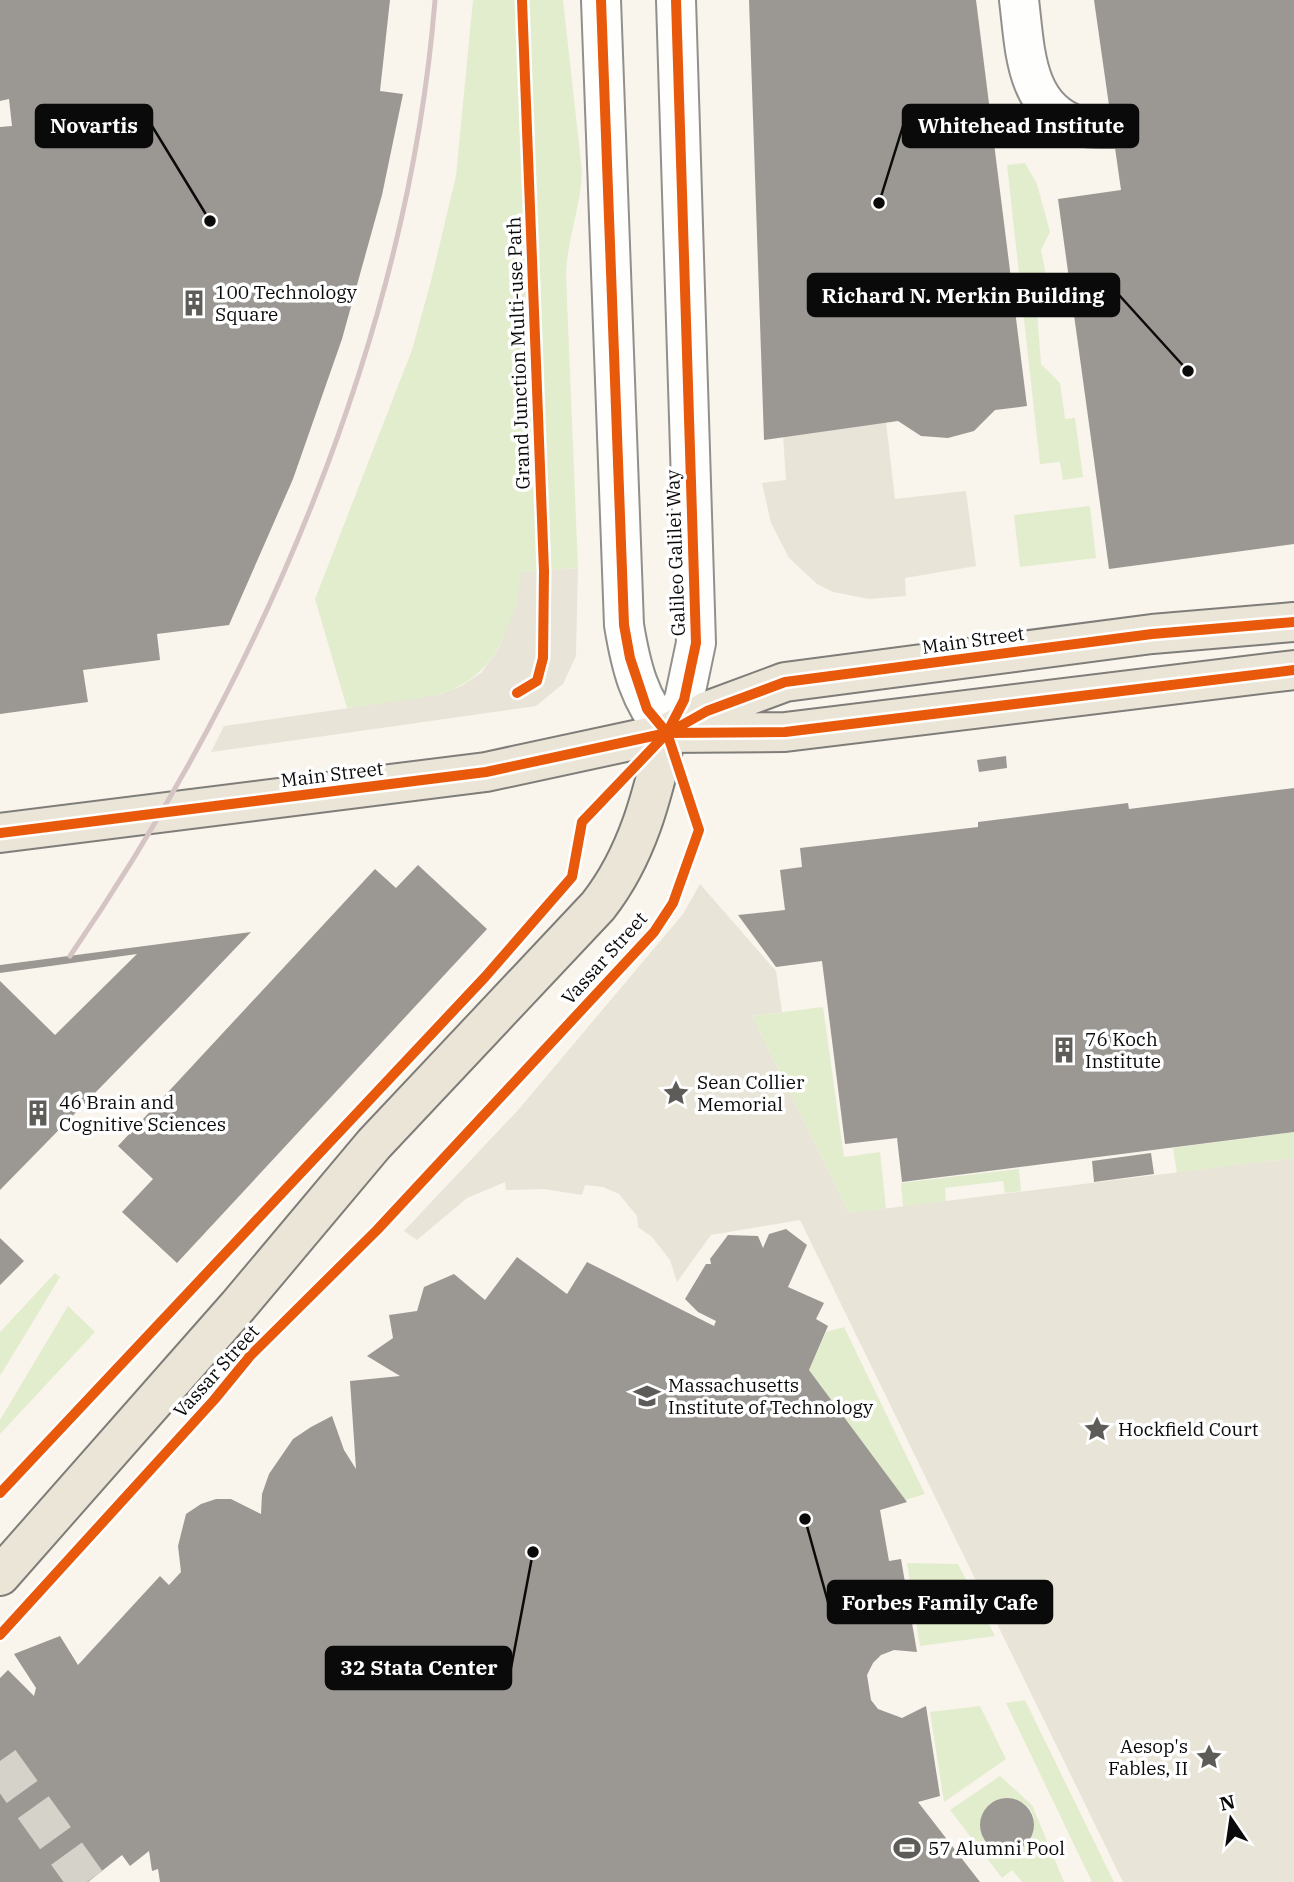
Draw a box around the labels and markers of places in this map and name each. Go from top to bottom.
callout: Novartis [36,105,152,147]
callout: Whitehead Institute [903,105,1138,147]
callout: Richard N. Merkin Building [808,274,1119,316]
place label: 100 Technology Square [215,280,358,326]
building icon: 100 Technology Square [179,288,209,318]
place label: 76 Koch Institute [1085,1027,1161,1073]
building icon: 76 Koch Institute [1049,1035,1079,1065]
place label: Sean Collier Memorial [697,1070,805,1116]
place icon: Sean Collier Memorial [661,1078,691,1108]
place label: 46 Brain and Cognitive Sciences [59,1090,226,1136]
building icon: 46 Brain and Cognitive Sciences [23,1098,53,1128]
place label: Massachusetts Institute of Technology [668,1373,874,1419]
school or university icon: Massachusetts Institute of Technology [632,1381,662,1411]
place icon: Hockfield Court [1082,1414,1112,1444]
place label: Hockfield Court [1118,1417,1259,1441]
callout: Forbes Family Cafe [828,1581,1052,1623]
callout: 32 Stata Center [326,1647,511,1689]
place label: Aesop's Fables, II [1108,1734,1188,1780]
place icon: Aesop's Fables, II [1194,1742,1224,1772]
sports icon: 57 Alumni Pool [892,1833,922,1863]
place label: 57 Alumni Pool [928,1836,1065,1860]

